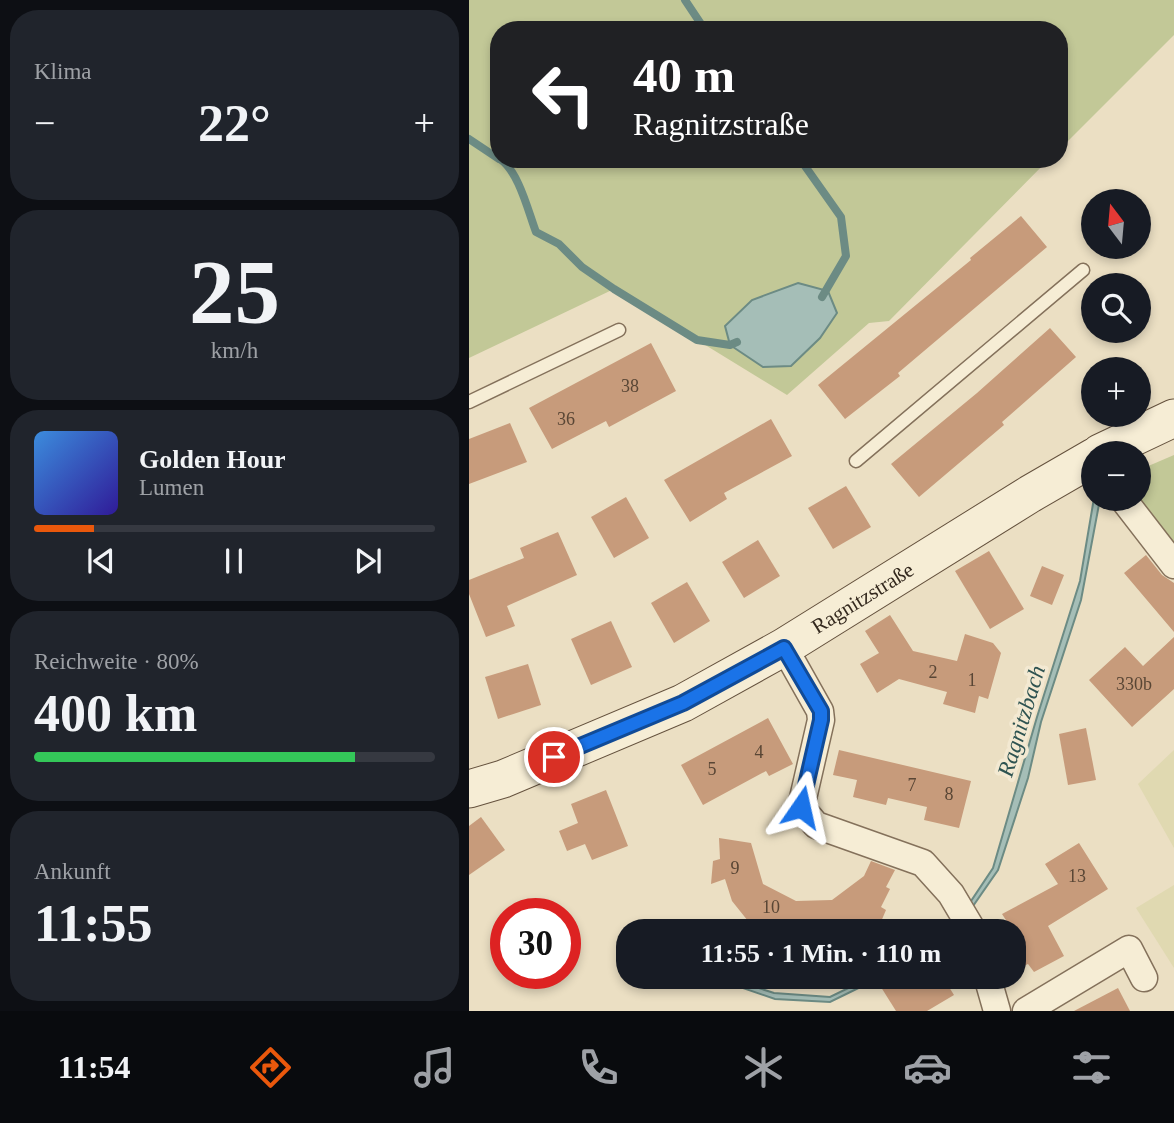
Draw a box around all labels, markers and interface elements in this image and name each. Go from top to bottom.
text: 40 m [633,48,735,103]
icon: left [518,49,609,140]
text: Klima [34,59,92,84]
text: 22° [198,95,271,152]
text: − [34,102,55,144]
text: + [414,102,435,144]
text: Ragnitzstraße [633,106,809,142]
north arrow [1081,189,1151,259]
map controls [1081,189,1151,511]
text: 25 [189,242,280,343]
button: search [1081,273,1151,343]
text: km/h [211,338,258,363]
button: + [1081,357,1151,427]
house number: 38 [621,376,639,396]
house number: 36 [557,409,575,429]
button: − [1081,441,1151,511]
text: Golden Hour [139,445,286,474]
text: Lumen [139,475,204,500]
icon: previous [82,542,120,580]
icon: pause [215,542,253,580]
icon: next [349,542,387,580]
street label: Ragnitzstraße [807,557,918,639]
text: Reichweite · 80% [34,649,199,674]
house number: 2 [929,662,938,682]
water label: Ragnitzbach [992,663,1050,781]
house number: 1 [968,670,977,690]
house number: 330b [1116,674,1152,694]
text: 400 km [34,685,197,742]
pin [524,727,584,787]
icon: arrive [535,738,573,776]
house number: 4 [755,742,764,762]
house number: 5 [708,759,717,779]
position arrow [764,770,838,844]
house number: 7 [908,775,917,795]
house number: 8 [945,784,954,804]
house number: 9 [731,858,740,878]
text: Ankunft [34,859,111,884]
house number: 13 [1068,866,1086,886]
text: 11:55 [34,895,152,952]
house number: 10 [762,897,780,917]
speed limit sign: 30 [490,898,581,989]
text: 11:55 · 1 Min. · 110 m [701,939,941,968]
icon: directions [246,1043,295,1092]
icon: music [410,1043,459,1092]
icon: phone [574,1043,623,1092]
icon: climate [739,1043,788,1092]
icon: car [903,1043,952,1092]
icon: filters [1067,1043,1116,1092]
text: 11:54 [58,1049,131,1085]

